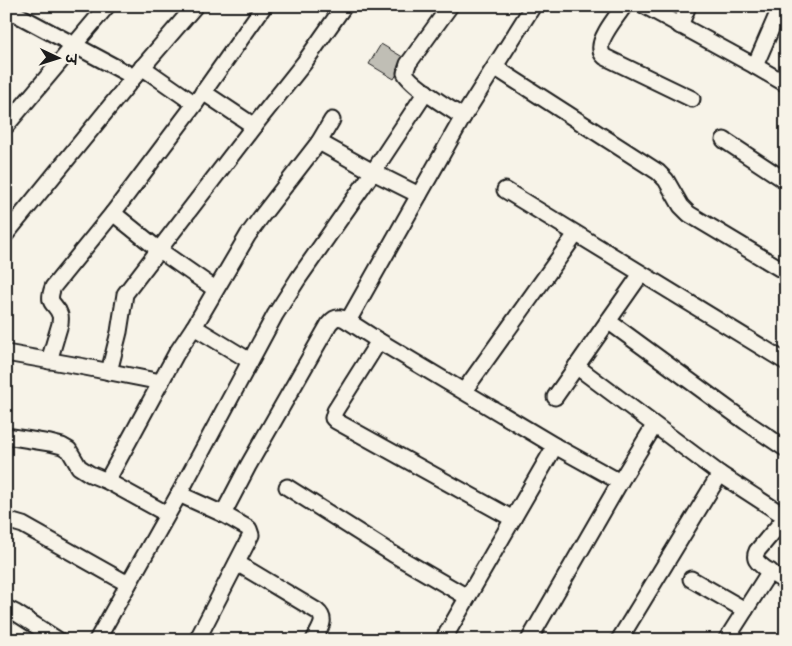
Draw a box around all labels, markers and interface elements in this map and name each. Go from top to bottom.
north arrow [32,32,82,82]
text: उ [62,52,81,66]

